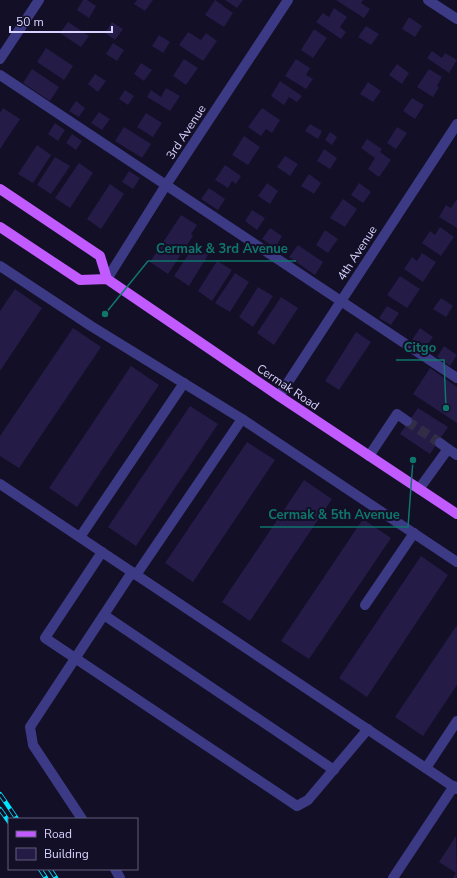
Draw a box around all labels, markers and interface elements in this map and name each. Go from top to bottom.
scale bar [10,8,112,34]
text: 50 m [16,14,44,30]
street label: 3rd Avenue [162,101,210,163]
street label: 4th Avenue [333,223,381,283]
callout: Cermak & 3rd Avenue [148,236,296,261]
text: Cermak & 3rd Avenue [156,240,288,258]
callout: Citgo [396,335,444,360]
text: Citgo [404,339,436,357]
street label: Cermak Road [254,360,322,414]
callout: Cermak & 5th Avenue [260,502,408,527]
text: Cermak & 5th Avenue [268,506,400,524]
legend [8,818,138,870]
text: Road [44,826,72,842]
text: Building [44,846,89,862]

